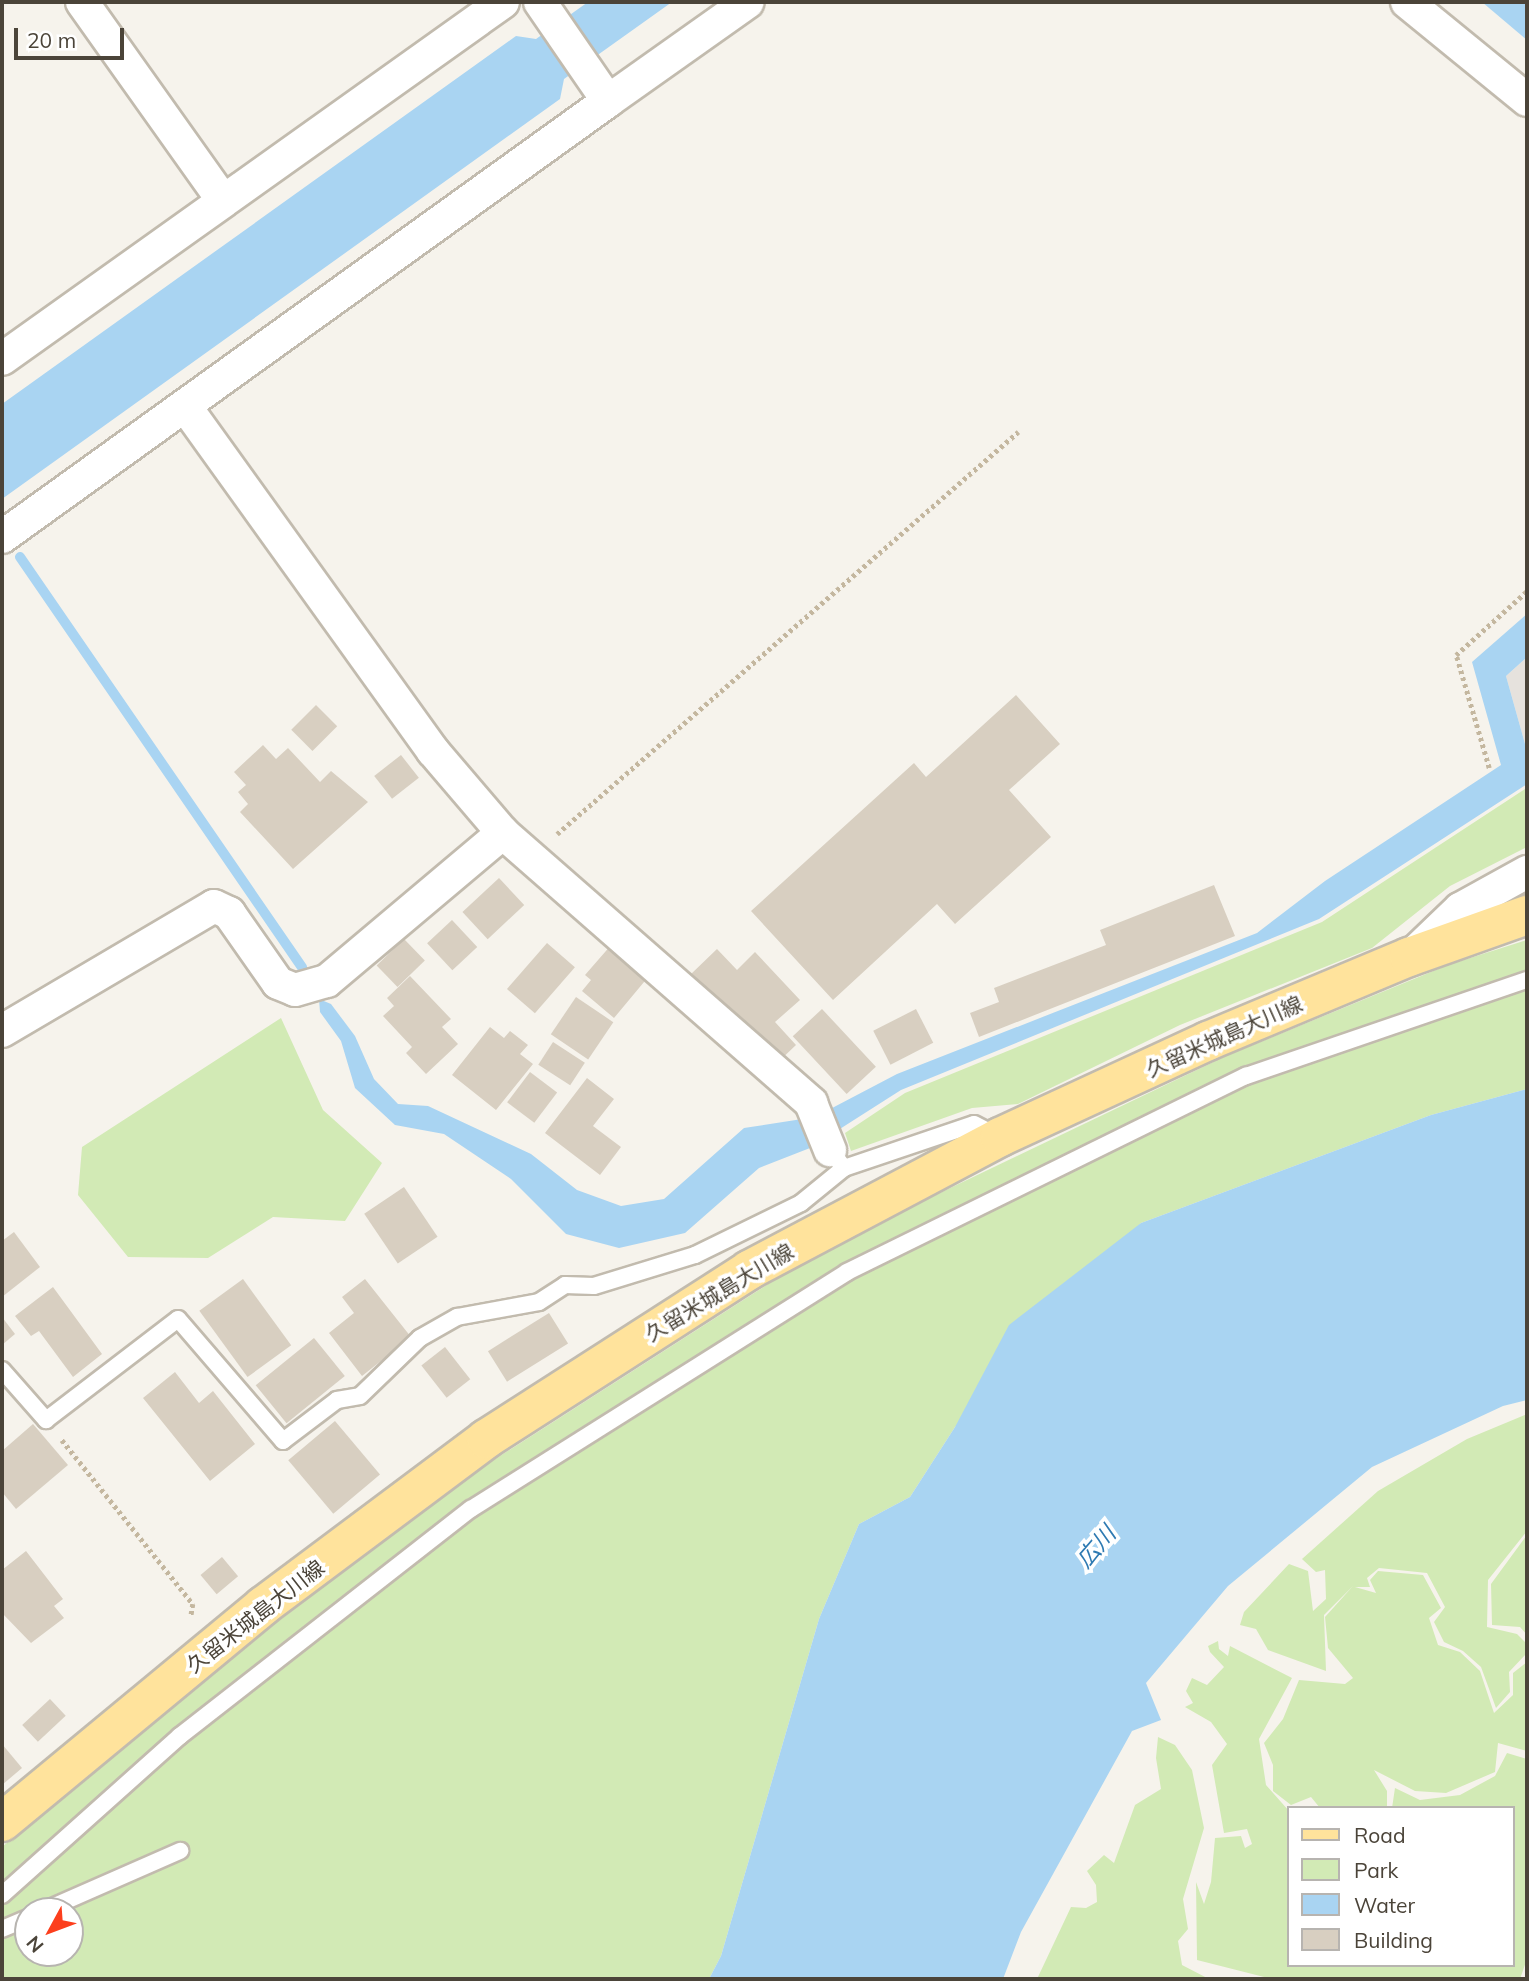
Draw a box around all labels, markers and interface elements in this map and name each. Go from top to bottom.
scale bar [18,14,128,58]
text: 20 m [27,27,76,53]
street label: 久留米城島大川線 [1142,990,1306,1082]
street label: 久留米城島大川線 [641,1238,797,1346]
water label: 広川 [1070,1521,1122,1573]
street label: 久留米城島大川線 [181,1554,329,1678]
legend [1288,1806,1515,1967]
text: Road [1354,1822,1405,1848]
text: Park [1354,1857,1398,1883]
text: Water [1354,1892,1415,1918]
north arrow [14,1897,84,1967]
text: Building [1354,1927,1433,1953]
text: N [21,1931,48,1958]

